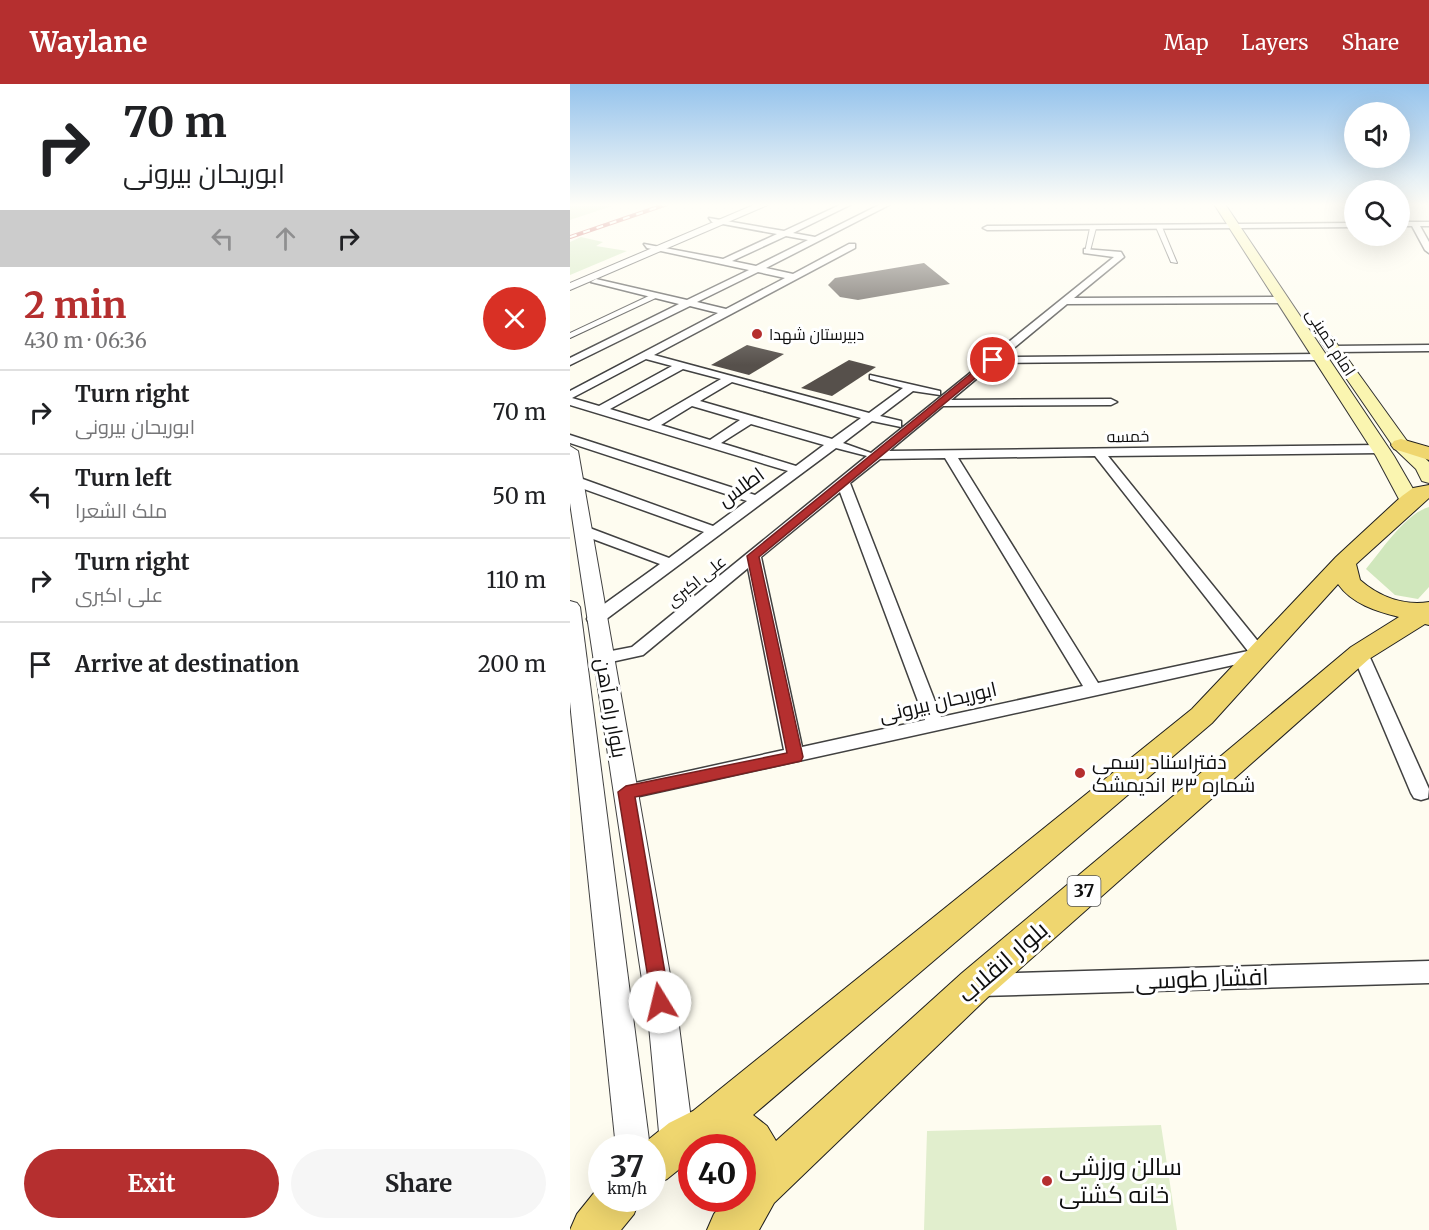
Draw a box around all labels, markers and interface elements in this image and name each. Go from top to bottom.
text: Waylane [30,24,147,60]
text: Map [1164,29,1209,56]
text: Layers [1242,29,1309,56]
text: Share [1342,29,1399,56]
text: 70 m [123,96,227,148]
map controls [1344,102,1410,246]
button: sound [1344,102,1410,168]
icon: right [24,108,102,186]
text: ابوریحان بیرونی [123,156,285,190]
button: search [1344,180,1410,246]
icon: left [206,222,239,255]
icon: ahead [269,222,302,255]
icon: right [332,222,365,255]
text: 2 min [24,283,127,328]
button: close [483,287,546,350]
street label: امام خمینی [1300,305,1360,381]
place label: دبیرستان شهدا [769,324,864,345]
marker: دبیرستان شهدا [750,327,764,341]
text: 430 m · 06:36 [24,328,147,353]
pin [967,334,1018,385]
icon: arrive [976,343,1009,376]
text: Turn right [75,380,189,408]
icon: right [24,396,57,429]
text: 70 m [493,398,546,426]
text: ابوریحان بیرونی [75,414,195,439]
street label: خمسه [1106,426,1150,446]
street label: اطلس [713,461,769,513]
text: Turn left [75,464,172,492]
icon: left [24,480,57,513]
text: 50 m [492,482,546,510]
text: ملک الشعرا [75,498,167,523]
text: Turn right [75,548,189,576]
street label: علی اکبری [662,551,730,612]
icon: right [24,564,57,597]
text: 110 m [487,566,546,594]
text: علی اکبری [75,582,163,607]
icon: arrive [24,648,57,681]
text: Arrive at destination [75,650,299,678]
text: 200 m [478,650,546,678]
street label: بلوار راه آهن [589,656,633,760]
street label: ابوریحان بیرونی [877,676,999,728]
place label: دفتراسناد رسمی شماره ۳۳ اندیمشک [1092,749,1255,797]
marker: دفتراسناد رسمی شماره ۳۳ اندیمشک [1073,766,1087,780]
road number: 37 [1068,876,1100,906]
street label: بلوار انقلاب [951,914,1054,1009]
street label: افشار طوسی [1135,961,1269,996]
position arrow [628,970,692,1034]
speed limit sign: 40 [678,1134,756,1212]
text: 37 [610,1147,644,1185]
button: Exit [24,1149,279,1218]
button: Share [291,1149,546,1218]
place label: سالن ورزشی خانه کشتی [1059,1151,1182,1210]
marker: سالن ورزشی خانه کشتی [1040,1174,1054,1188]
text: km/h [607,1179,647,1198]

